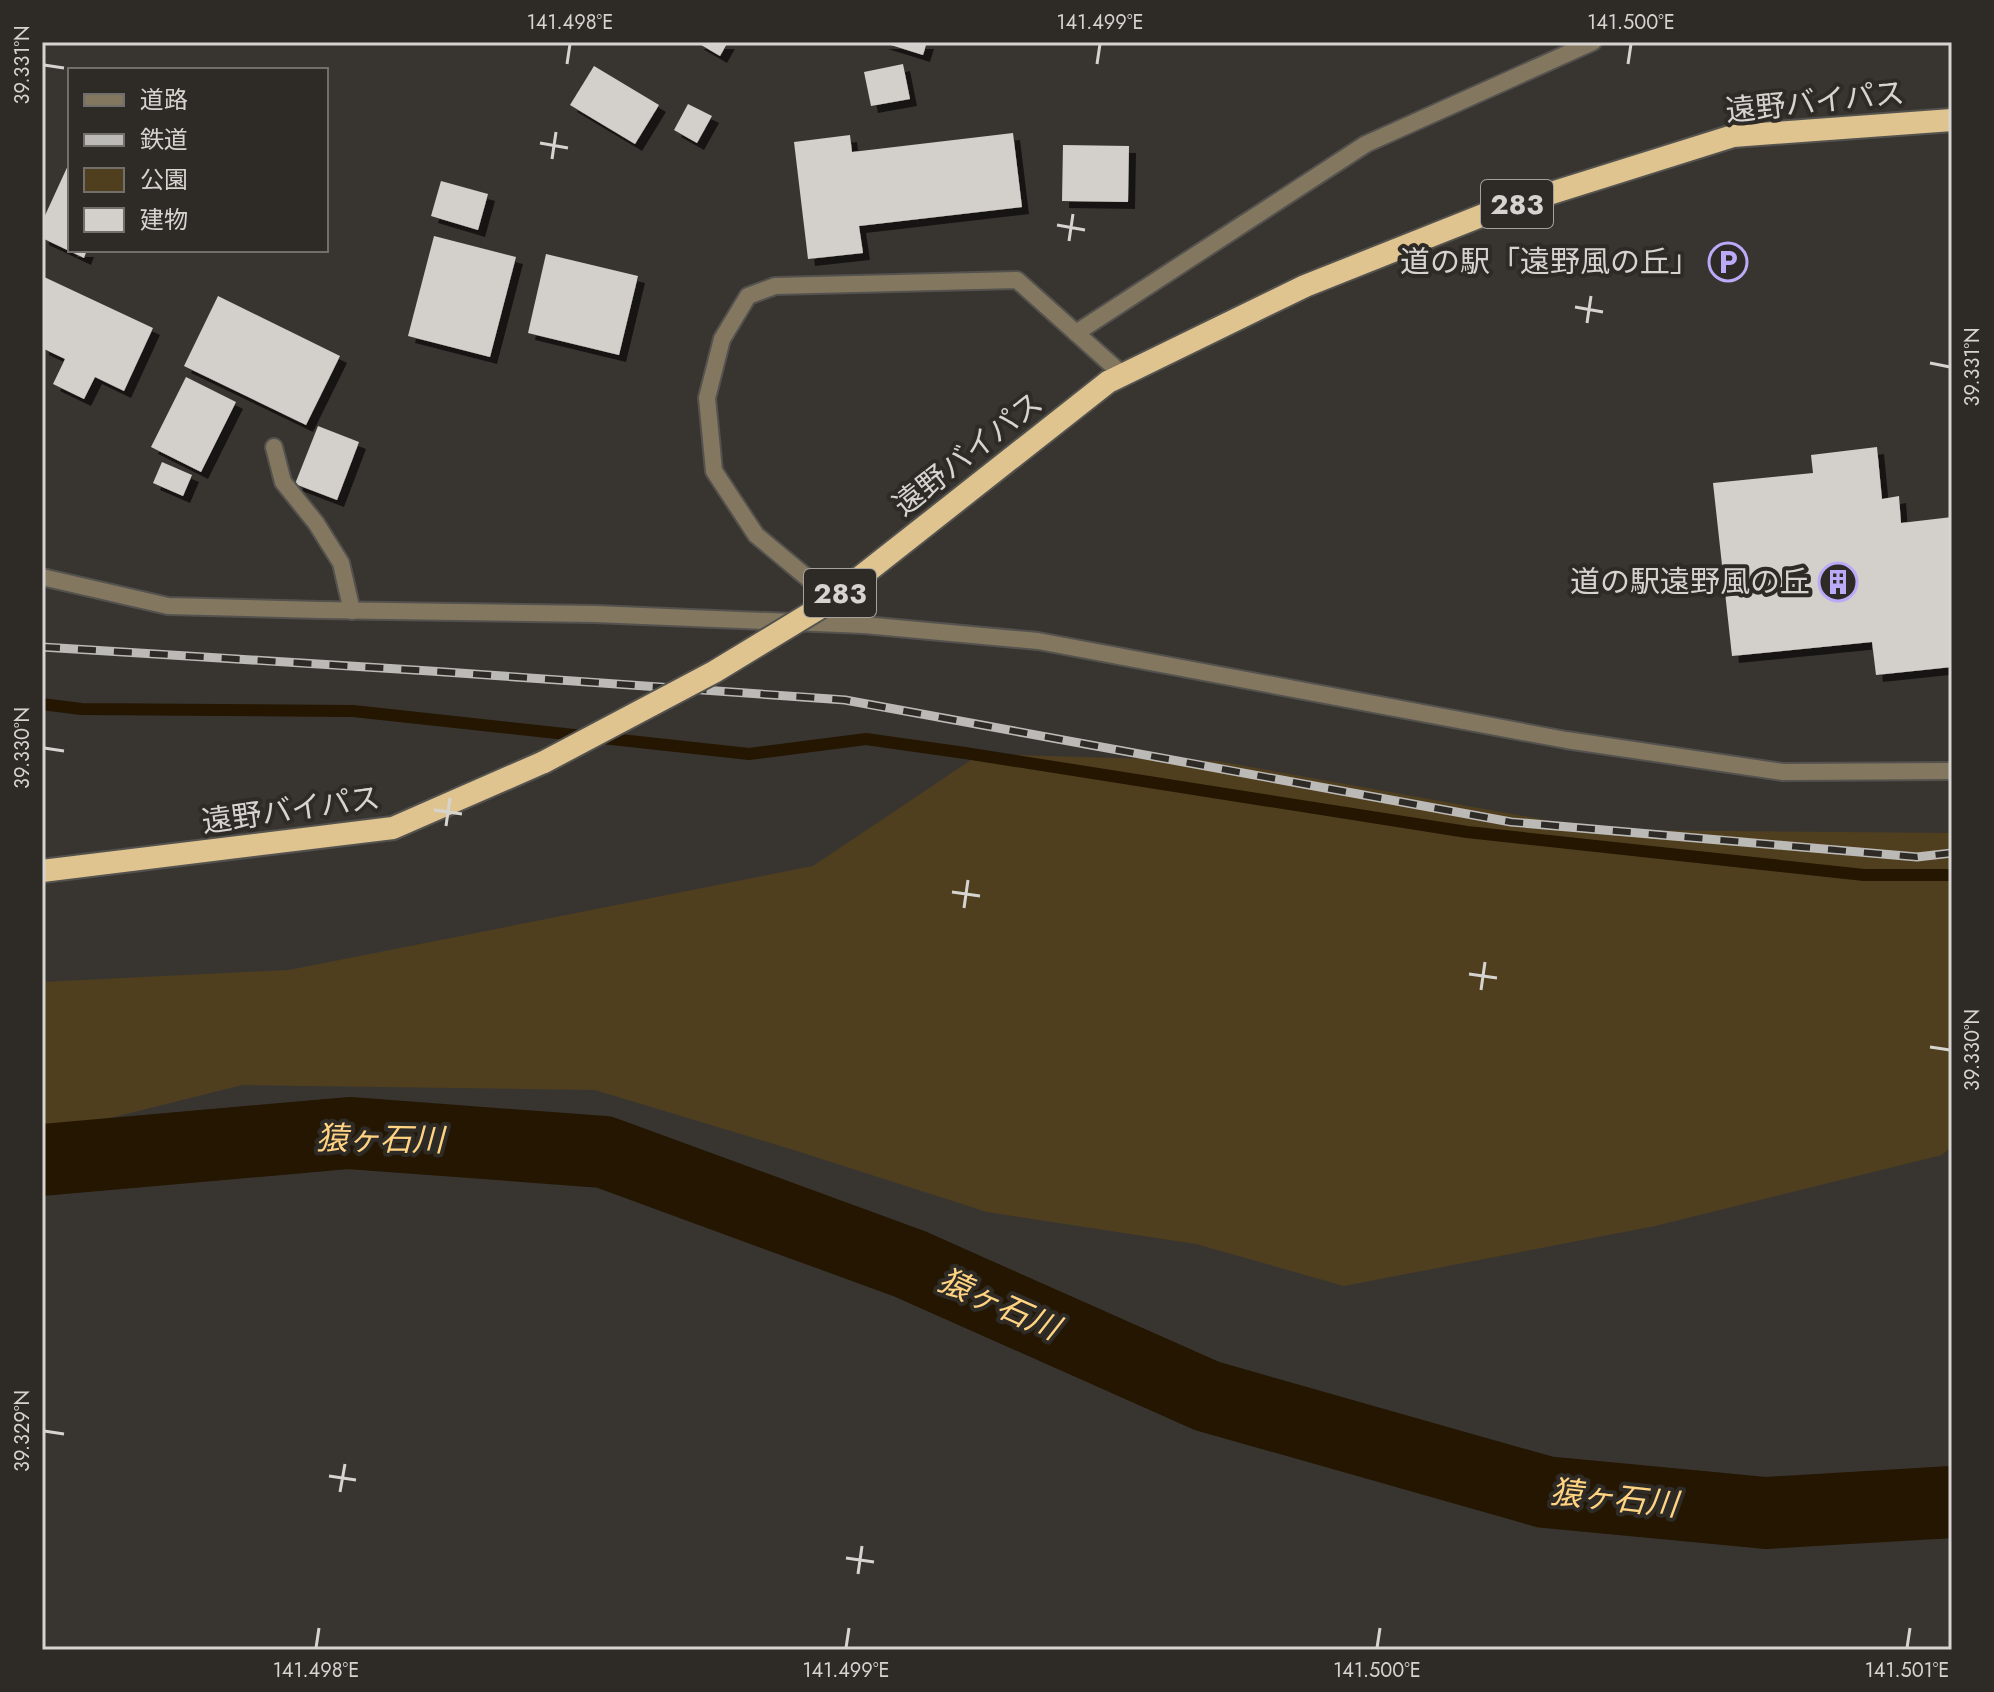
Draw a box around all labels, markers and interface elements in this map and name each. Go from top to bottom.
text: 141.498°E [527,8,613,37]
text: 141.499°E [1057,8,1143,37]
text: 141.500°E [1587,8,1675,37]
text: 39.331°N [8,26,37,104]
legend [68,68,328,252]
street label: 遠野バイパス [1723,71,1906,132]
text: 道路 [140,82,188,117]
text: 鉄道 [140,122,188,157]
text: 公園 [140,162,188,197]
road number: 283 [1481,180,1553,228]
text: 建物 [140,202,188,237]
place label: 道の駅「遠野風の丘」 [1400,240,1700,283]
parking icon: 道の駅「遠野風の丘」 [1707,241,1749,283]
text: 39.331°N [1958,328,1987,406]
street label: 遠野バイパス [884,381,1052,526]
place label: 道の駅遠野風の丘 [1570,560,1810,603]
building icon: 道の駅遠野風の丘 [1817,561,1859,603]
road number: 283 [804,569,876,617]
text: 39.330°N [8,707,37,789]
street label: 遠野バイパス [199,776,383,843]
text: 39.330°N [1958,1009,1987,1091]
water label: 猿ヶ石川 [316,1115,447,1163]
water label: 猿ヶ石川 [931,1257,1070,1352]
text: 39.329°N [8,1390,37,1472]
water label: 猿ヶ石川 [1548,1468,1683,1528]
text: 141.498°E [273,1656,359,1685]
text: 141.499°E [803,1656,889,1685]
text: 141.500°E [1333,1656,1421,1685]
text: 141.501°E [1865,1656,1949,1685]

